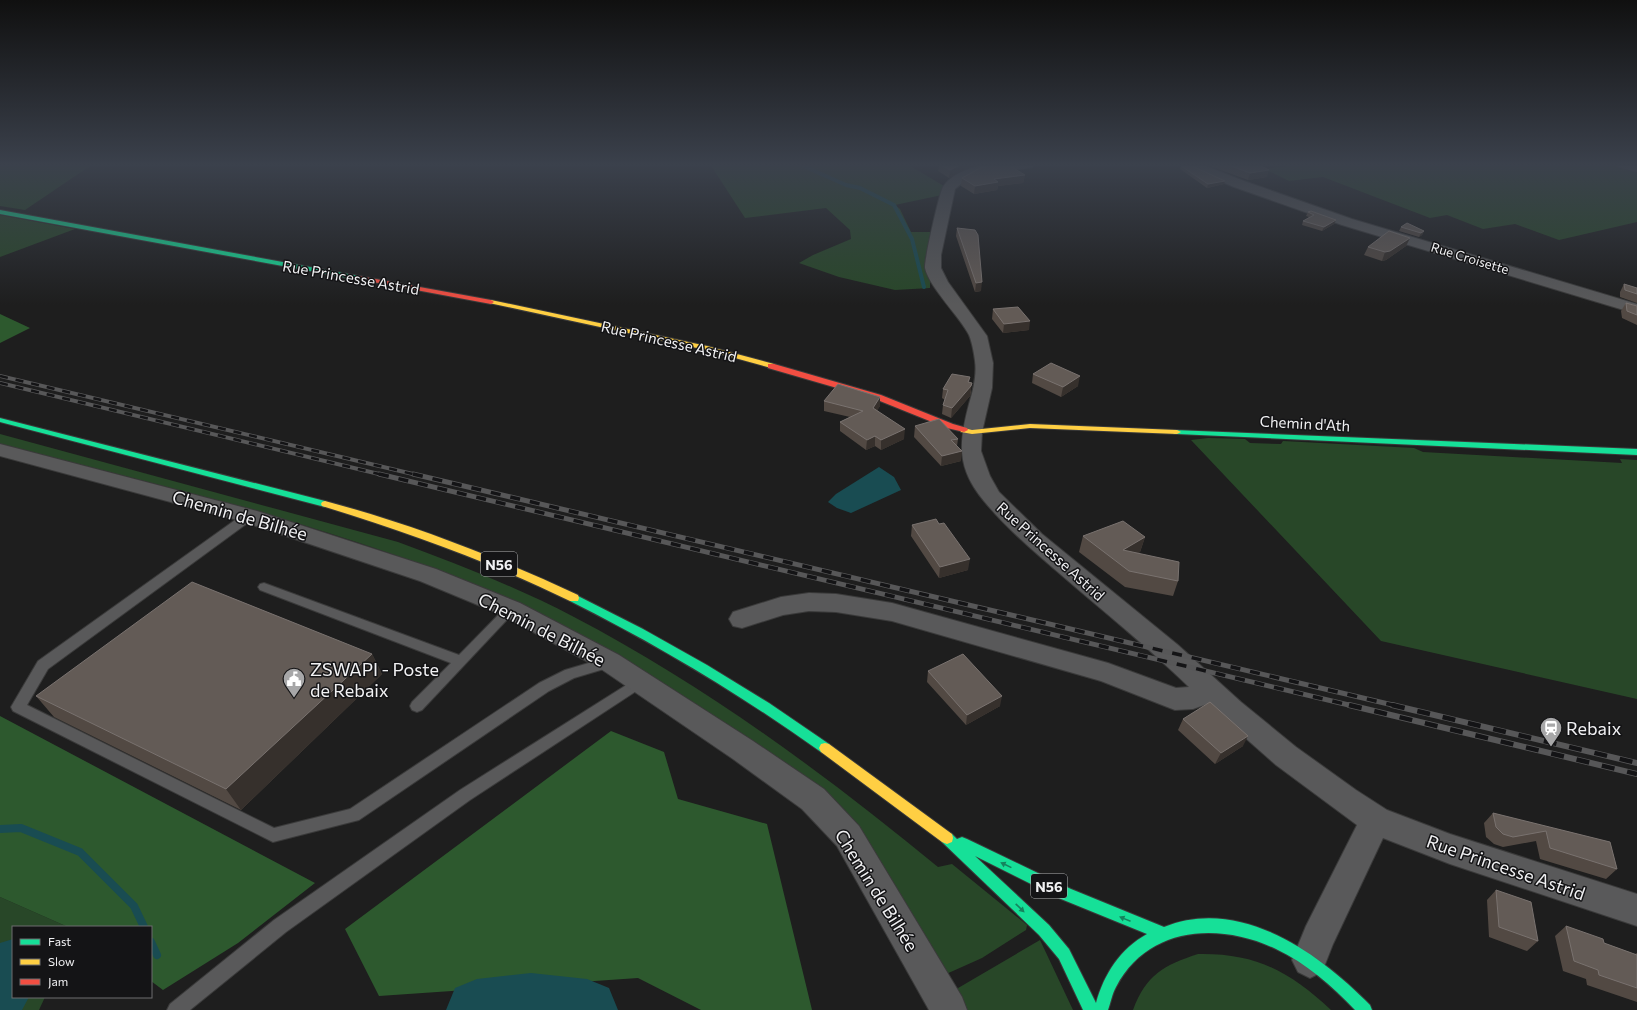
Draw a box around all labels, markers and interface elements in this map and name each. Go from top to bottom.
street label: Rue Croisette [1429,239,1511,277]
street label: Rue Princesse Astrid [281,256,421,298]
street label: Rue Princesse Astrid [599,317,739,365]
street label: Chemin d'Ath [1259,412,1351,434]
street label: Chemin de Bilhée [170,485,310,545]
street label: Rue Princesse Astrid [994,498,1108,604]
road number: N56 [481,552,517,576]
street label: Chemin de Bilhée [475,587,609,671]
place label: ZSWAPI - Poste de Rebaix [310,658,439,701]
public building icon: ZSWAPI - Poste de Rebaix [281,666,307,699]
station icon: Rebaix [1538,715,1564,748]
place label: Rebaix [1566,717,1622,739]
street label: Chemin de Bilhée [831,825,923,955]
street label: Rue Princesse Astrid [1424,830,1588,904]
one-way arrow [1001,862,1012,868]
road number: N56 [1031,874,1067,898]
one-way arrow [1015,903,1025,913]
one-way arrow [1118,915,1130,921]
legend [12,926,152,998]
text: Fast [48,934,71,948]
text: Slow [48,954,75,968]
text: Jam [48,974,68,989]

